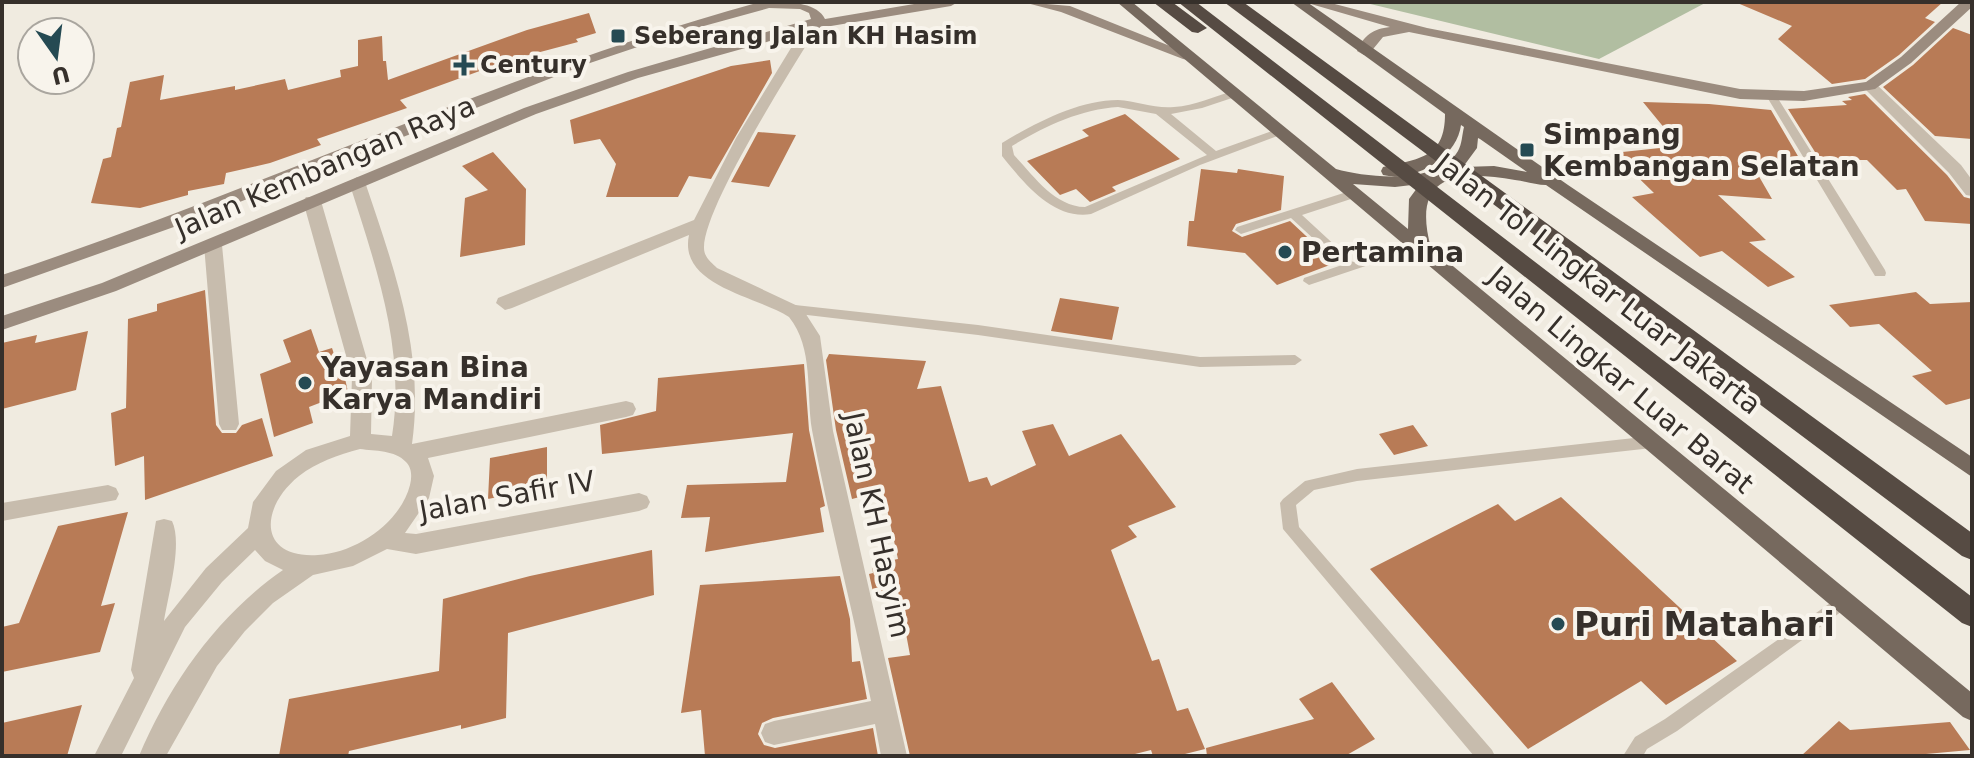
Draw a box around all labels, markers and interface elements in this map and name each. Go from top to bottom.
north arrow [16,16,96,96]
place label: Seberang Jalan KH Hasim [634,22,978,50]
marker: Seberang Jalan KH Hasim [609,27,627,45]
place label: Century [480,51,587,79]
marker: Century [455,56,473,74]
text: U [49,61,72,89]
street label: Jalan Kembangan Raya [168,89,480,246]
place label: Simpang Kembangan Selatan [1543,118,1860,183]
marker: Simpang Kembangan Selatan [1518,141,1536,159]
street label: Jalan Tol Lingkar Luar Jakarta [1427,145,1767,421]
place label: Pertamina [1301,236,1464,269]
marker: Pertamina [1276,243,1294,261]
street label: Jalan Lingkar Luar Barat [1480,258,1760,501]
place label: Yayasan Bina Karya Mandiri [320,351,542,416]
marker: Yayasan Bina Karya Mandiri [296,374,314,392]
street label: Jalan KH Hasyim [837,407,917,641]
street label: Jalan Safir IV [415,464,597,528]
place label: Puri Matahari [1574,604,1835,644]
marker: Puri Matahari [1549,615,1567,633]

